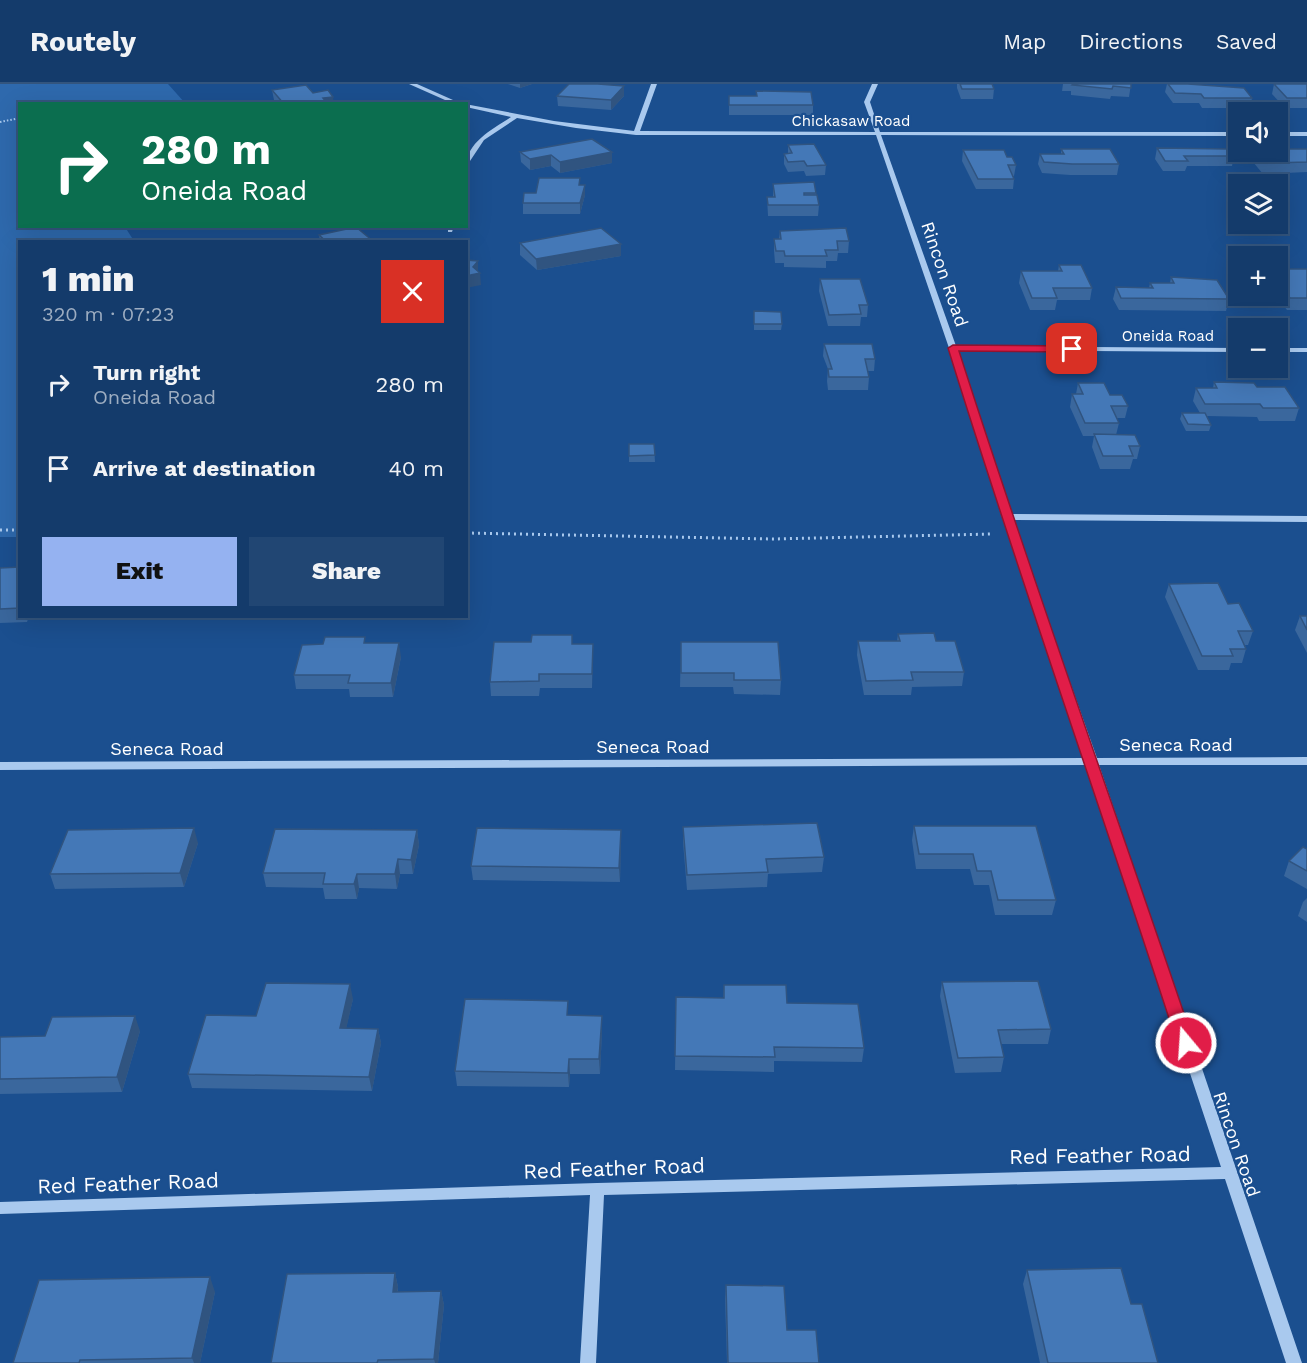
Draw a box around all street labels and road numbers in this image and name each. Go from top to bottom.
street label: Chickasaw Road [792,112,910,130]
street label: Rincon Road [917,219,973,329]
street label: Oneida Road [1122,327,1214,345]
street label: Seneca Road [1119,734,1233,755]
street label: Seneca Road [596,736,710,757]
street label: Seneca Road [110,738,224,759]
street label: Rincon Road [1209,1089,1265,1199]
street label: Red Feather Road [1009,1141,1191,1169]
street label: Red Feather Road [523,1152,705,1184]
street label: Red Feather Road [37,1167,219,1199]

